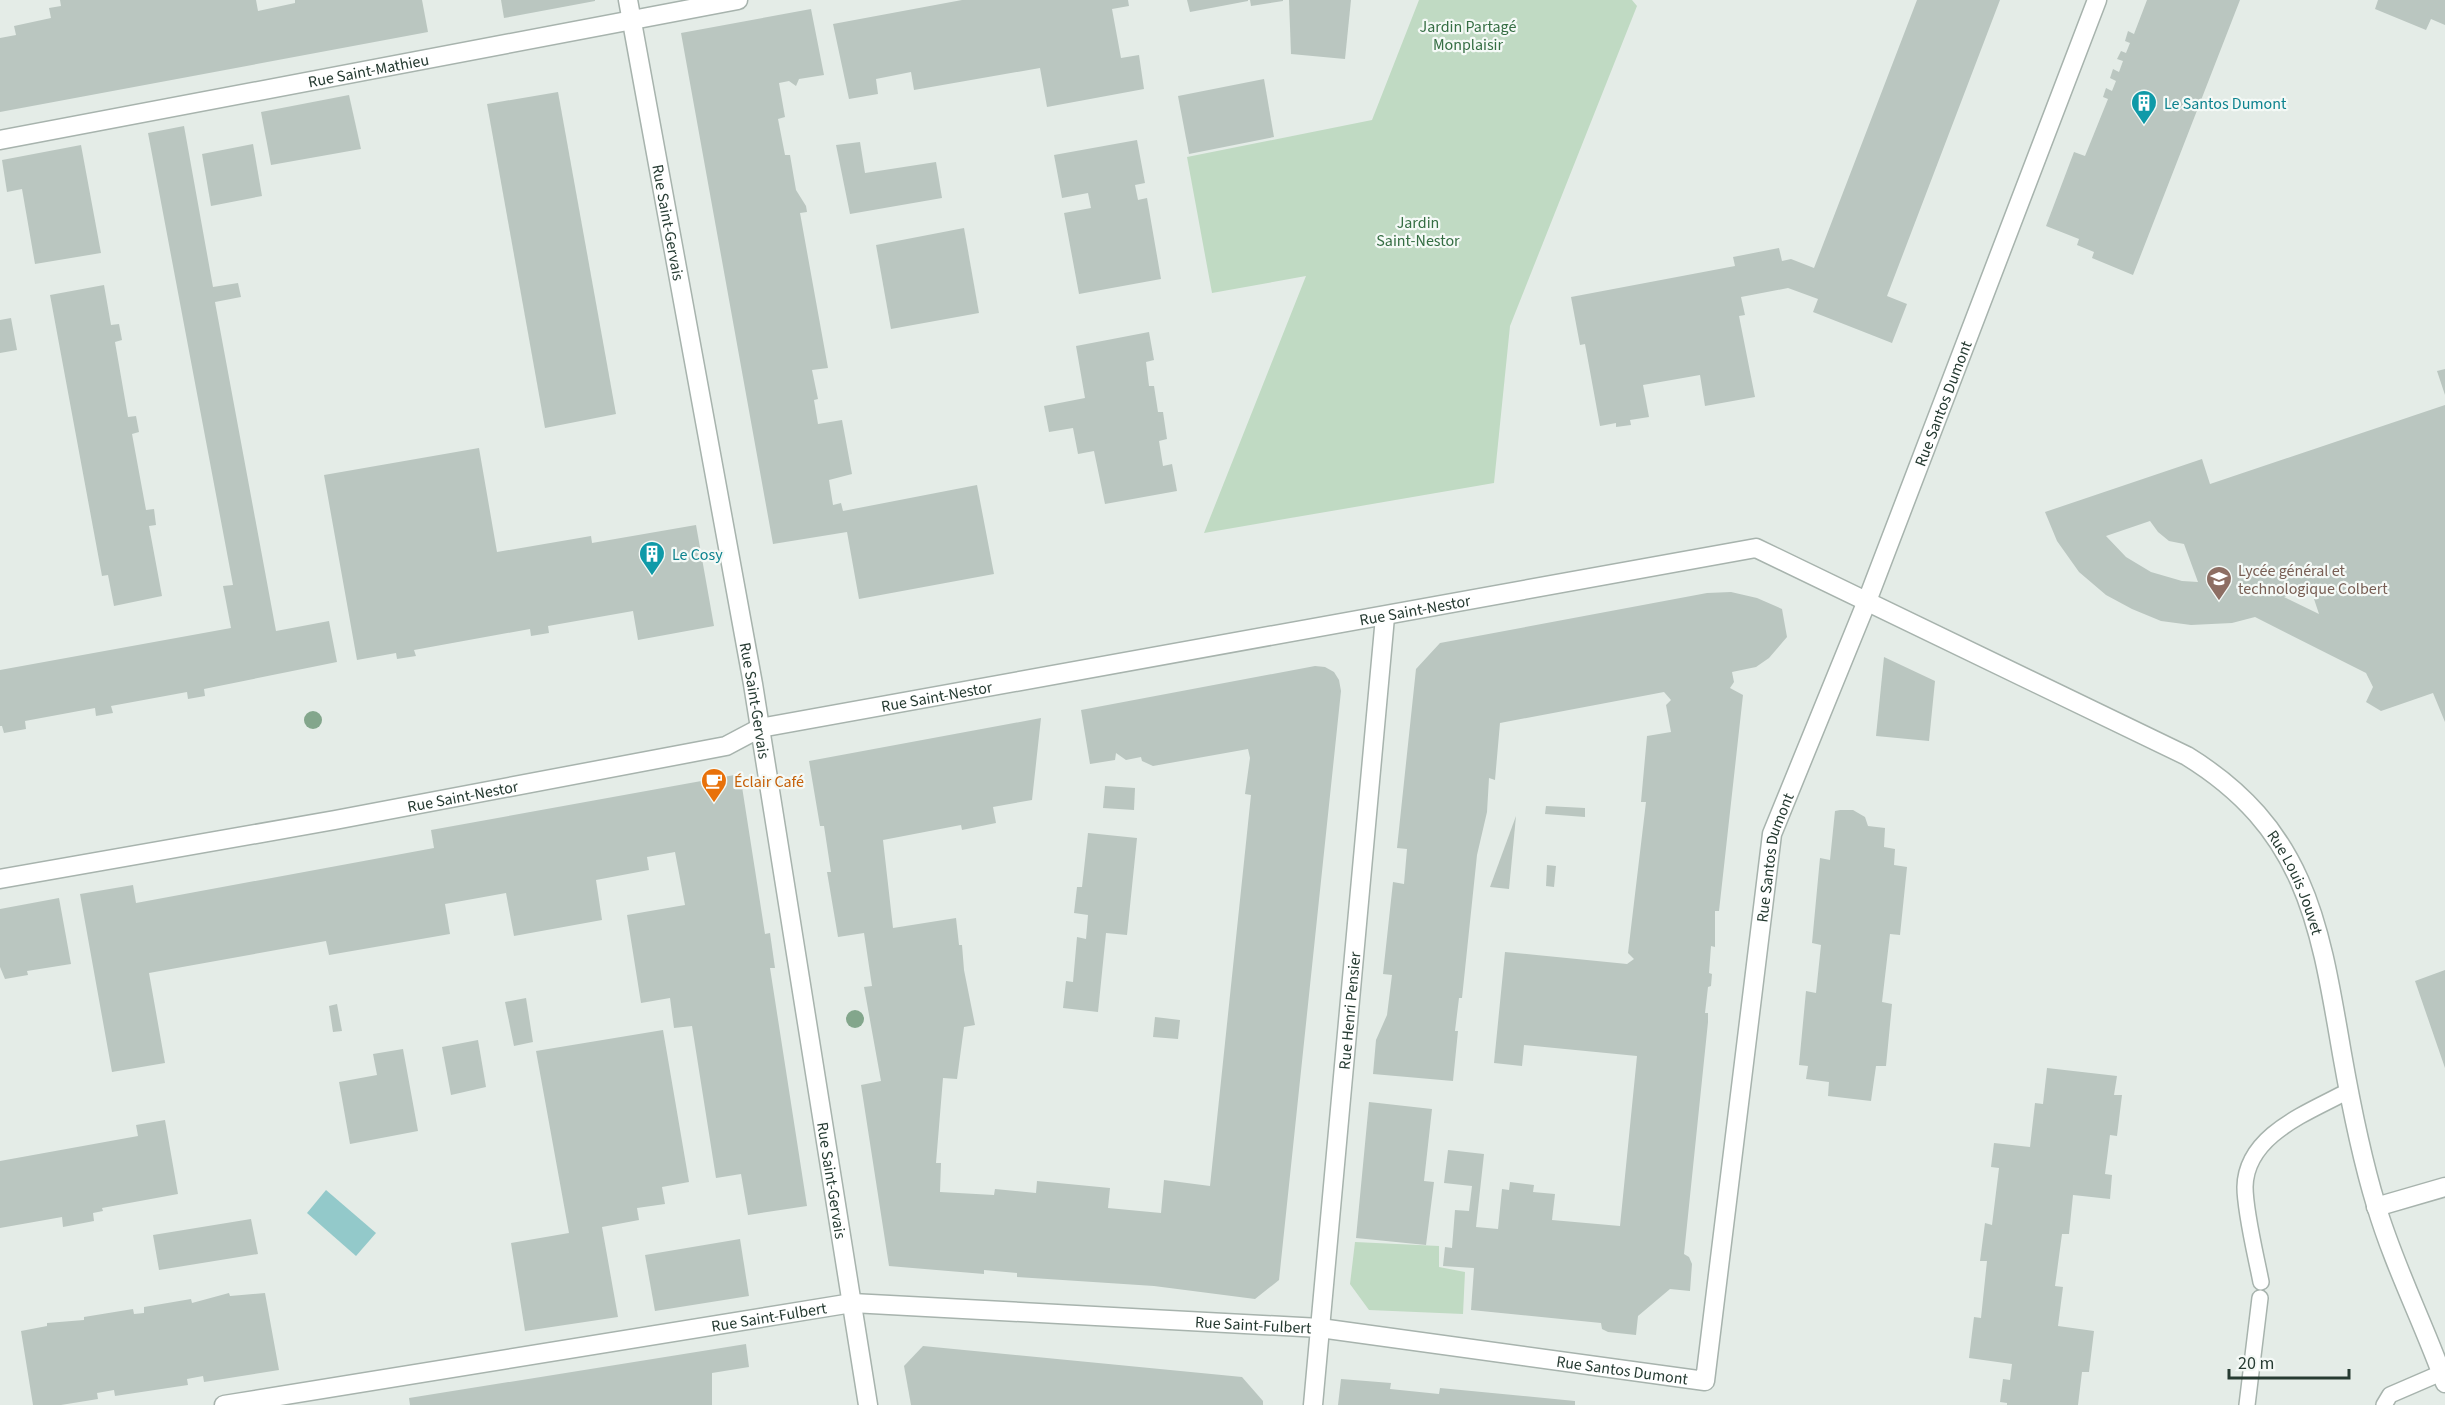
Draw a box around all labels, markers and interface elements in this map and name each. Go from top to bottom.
park label: Jardin Partagé Monplaisir [1420,16,1516,56]
street label: Rue Saint-Mathieu [306,49,431,93]
building icon: Le Santos Dumont [2129,88,2159,126]
place label: Le Santos Dumont [2164,93,2287,115]
street label: Rue Saint-Gervais [646,163,689,283]
park label: Jardin Saint-Nestor [1376,212,1460,252]
street label: Rue Santos Dumont [1910,337,1978,470]
building icon: Le Cosy [637,539,667,577]
place label: Le Cosy [672,544,723,566]
place label: Lycée général et technologique Colbert [2238,560,2388,600]
school or university icon: Lycée général et technologique Colbert [2204,564,2234,602]
street label: Rue Saint-Nestor [1358,590,1473,631]
street label: Rue Saint-Gervais [734,641,775,761]
street label: Rue Saint-Nestor [879,676,994,718]
cafe icon: Éclair Café [699,766,729,804]
place label: Éclair Café [734,771,804,793]
street label: Rue Saint-Nestor [405,775,520,818]
street label: Rue Santos Dumont [1751,789,1800,924]
street label: Rue Louis Jouvet [2262,826,2328,938]
street label: Rue Henri Pensier [1334,950,1366,1071]
street label: Rue Saint-Gervais [811,1121,851,1241]
street label: Rue Saint-Fulbert [710,1297,829,1338]
street label: Rue Saint-Fulbert [1194,1311,1312,1340]
scale bar [2229,1342,2349,1380]
street label: Rue Santos Dumont [1555,1351,1690,1391]
text: 20 m [2238,1351,2274,1376]

